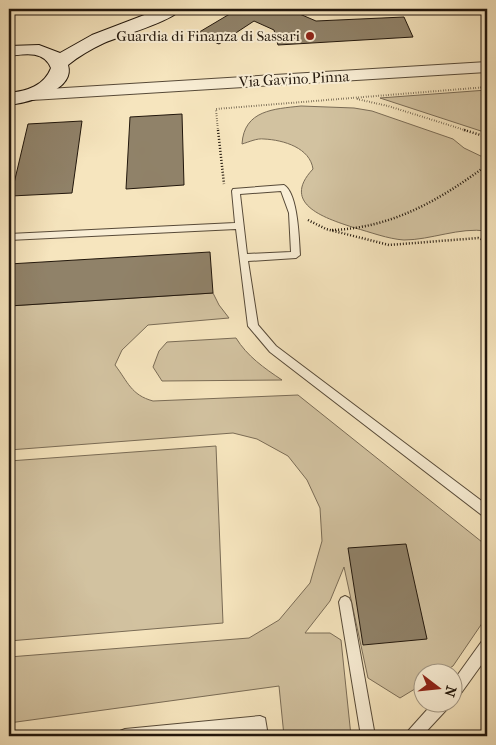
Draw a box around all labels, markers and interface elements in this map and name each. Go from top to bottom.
place label: Guardia di Finanza di Sassari [116,27,301,45]
marker: Guardia di Finanza di Sassari [304,30,316,42]
street label: Via Gavino Pinna [237,67,351,91]
north arrow [414,662,464,712]
text: N [440,684,460,699]

